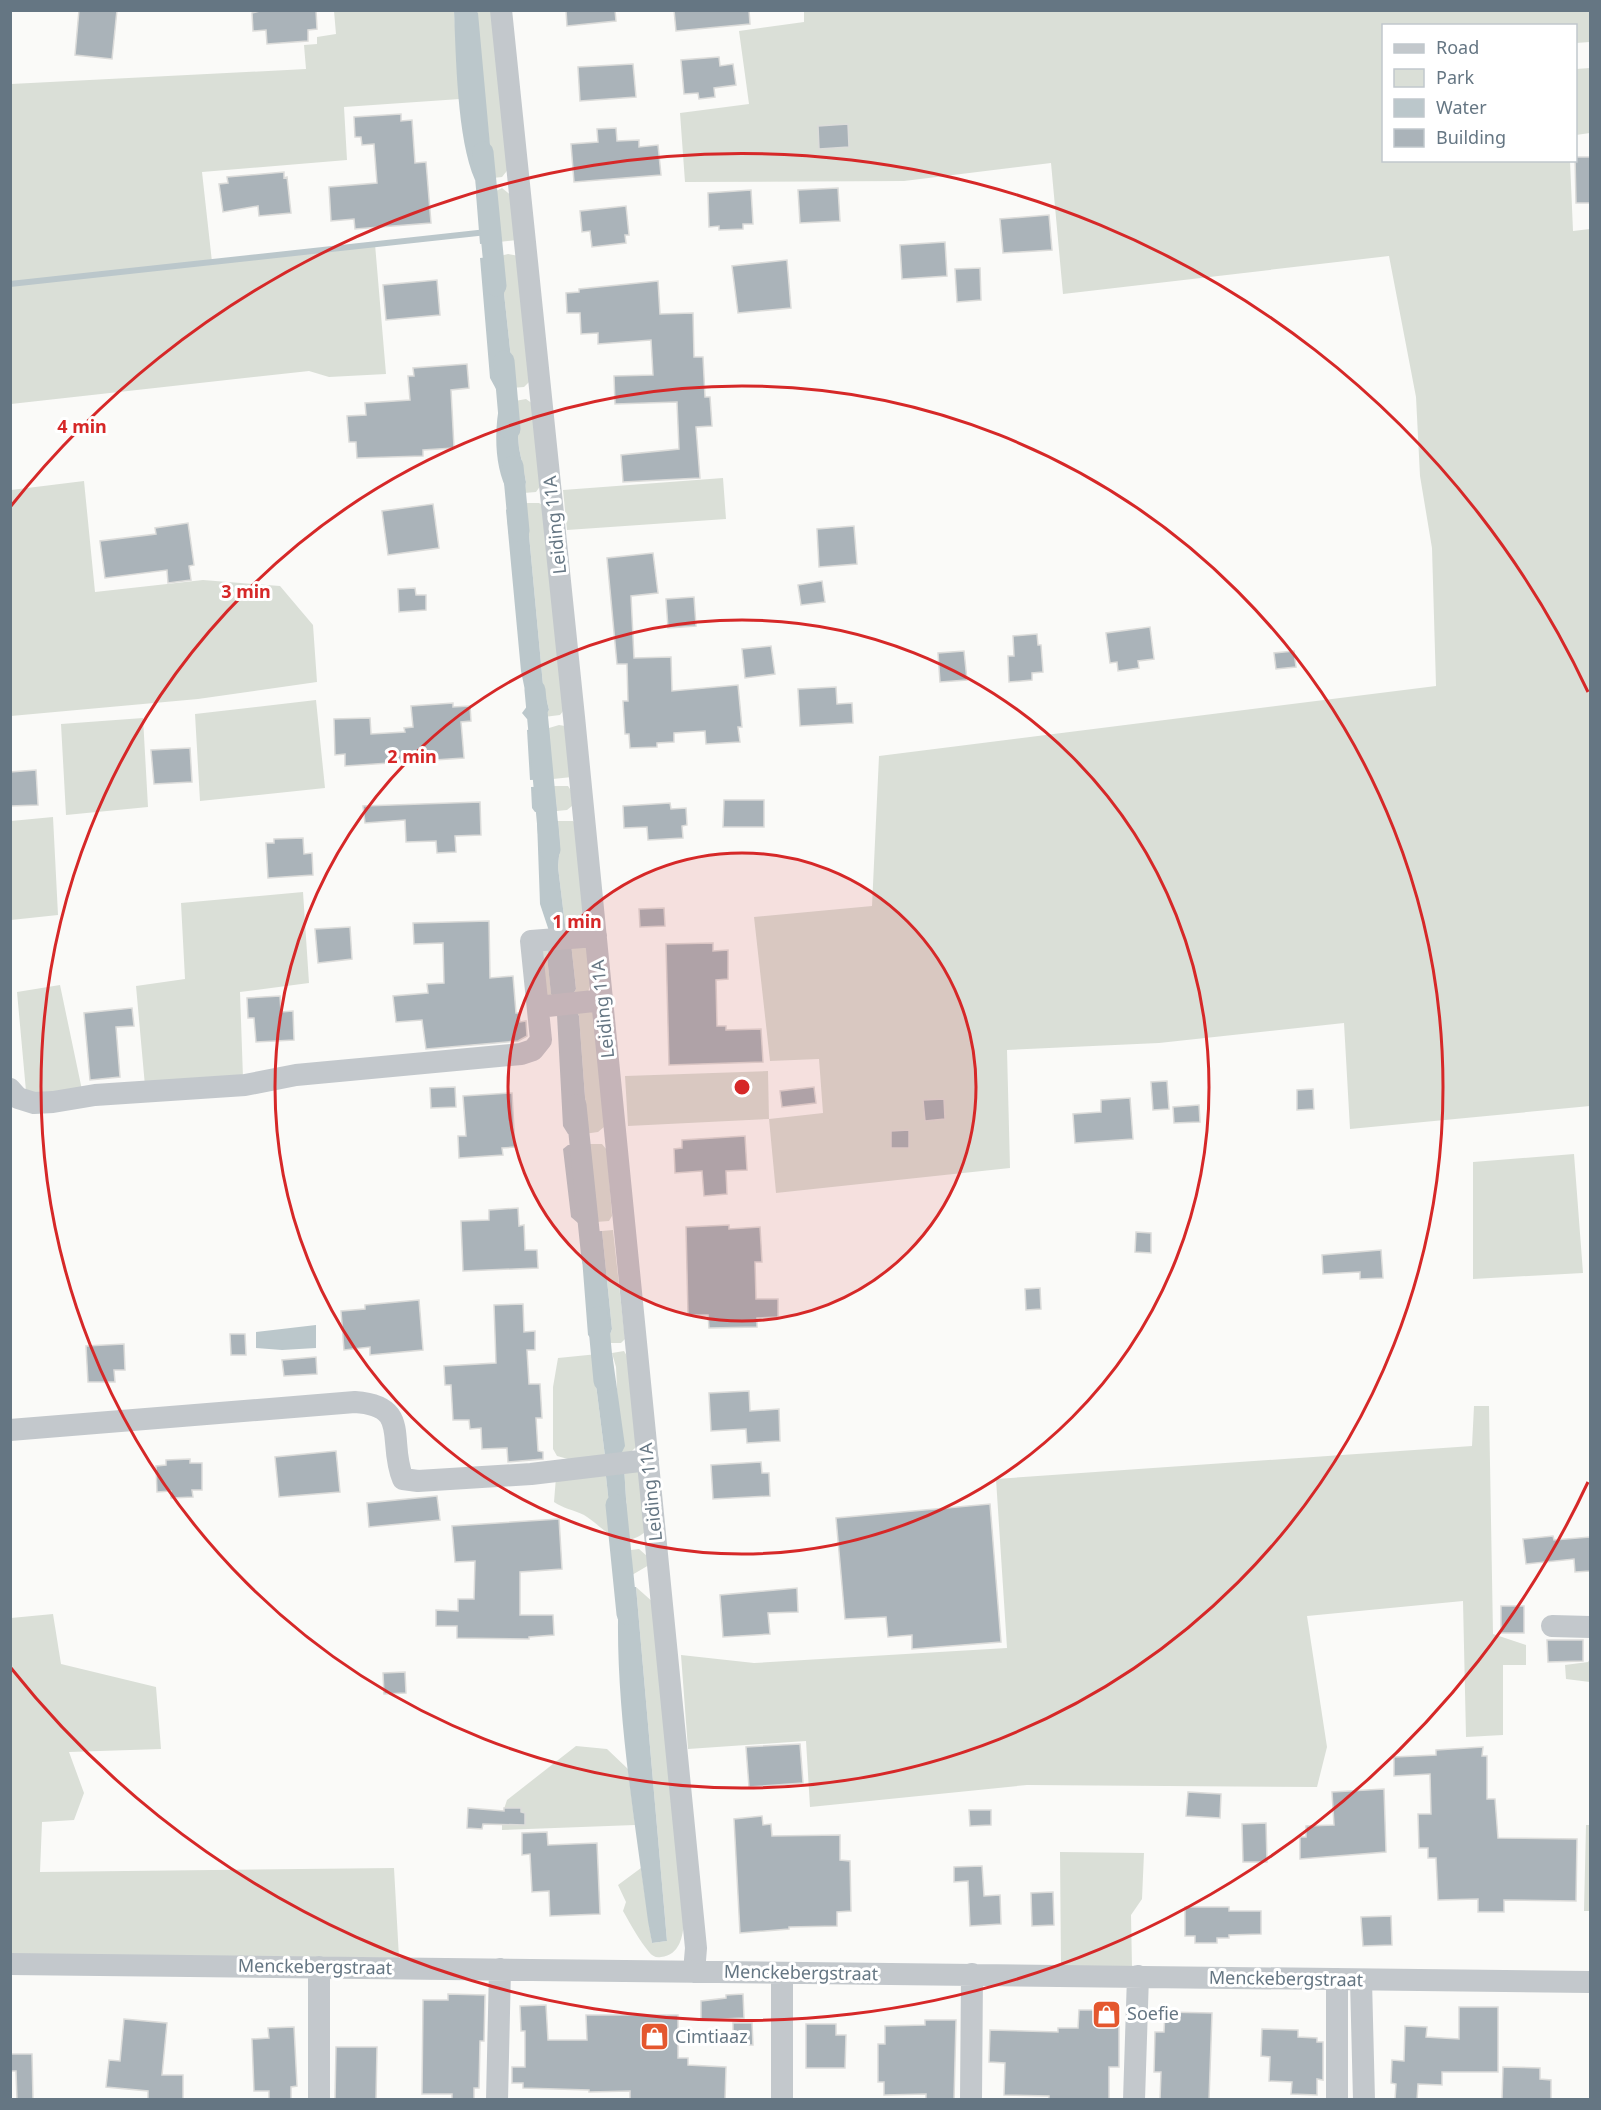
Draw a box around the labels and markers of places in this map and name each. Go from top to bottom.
centre of rings [732,1077,752,1097]
shop icon: Soefie [1090,1998,1122,2030]
place label: Soefie [1127,2001,1179,2025]
shop icon: Cimtiaaz [638,2021,670,2053]
place label: Cimtiaaz [675,2024,748,2048]

